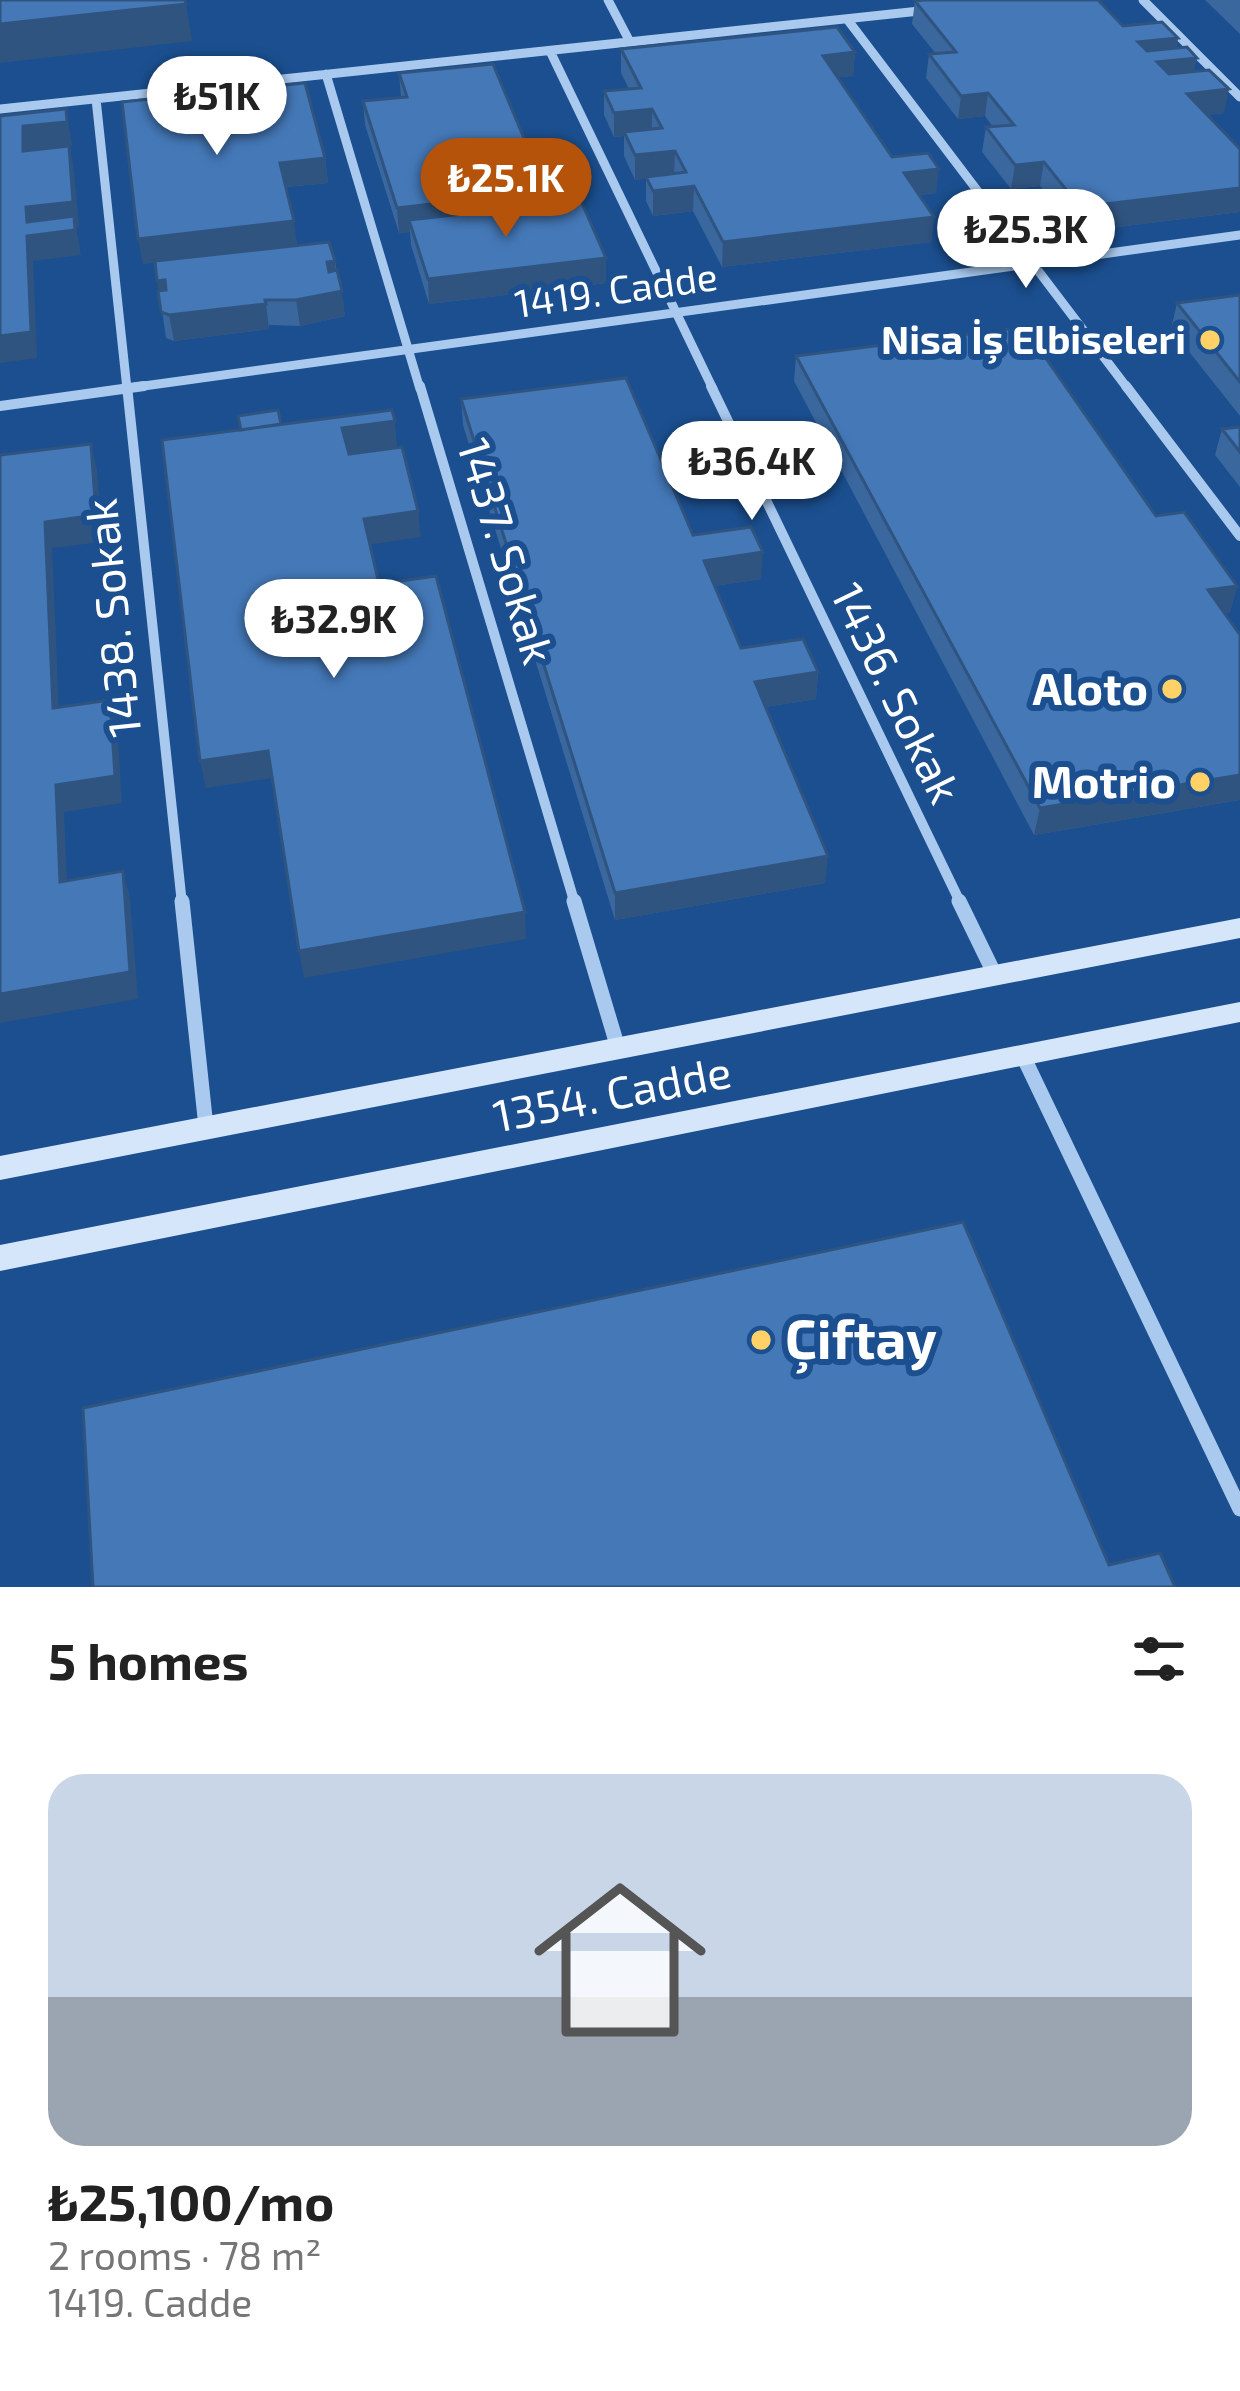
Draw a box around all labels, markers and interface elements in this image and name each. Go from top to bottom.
pin: ₺51K [146,56,288,158]
text: ₺51K [174,71,260,118]
pin: ₺25.1K [408,138,604,240]
text: ₺25.1K [448,153,564,200]
pin: ₺25.3K [928,189,1124,291]
text: ₺25.3K [964,204,1088,251]
street label: 1419. Cadde [511,251,720,326]
place label: Nisa İş Elbiseleri [881,315,1186,364]
marker: Nisa İş Elbiseleri [1197,327,1223,353]
pin: ₺36.4K [654,421,850,523]
street label: 1437. Sokak [448,431,568,670]
text: ₺36.4K [688,436,816,483]
street label: 1438. Sokak [72,496,150,740]
street label: 1436. Sokak [821,573,974,811]
pin: ₺32.9K [236,579,432,681]
text: ₺32.9K [271,594,397,641]
place label: Aloto [1032,660,1148,714]
marker: Aloto [1159,676,1185,702]
place label: Motrio [1032,753,1176,807]
marker: Motrio [1187,769,1213,795]
street label: 1354. Cadde [488,1043,735,1142]
place label: Çiftay [785,1305,937,1374]
marker: Çiftay [748,1327,774,1353]
icon: filters [1126,1626,1192,1692]
text: 5 homes [48,1629,249,1690]
icon: home [512,1852,728,2068]
text: ₺25,100/mo [48,2170,334,2231]
text: 2 rooms · 78 m² [48,2231,321,2278]
text: 1419. Cadde [48,2278,252,2325]

